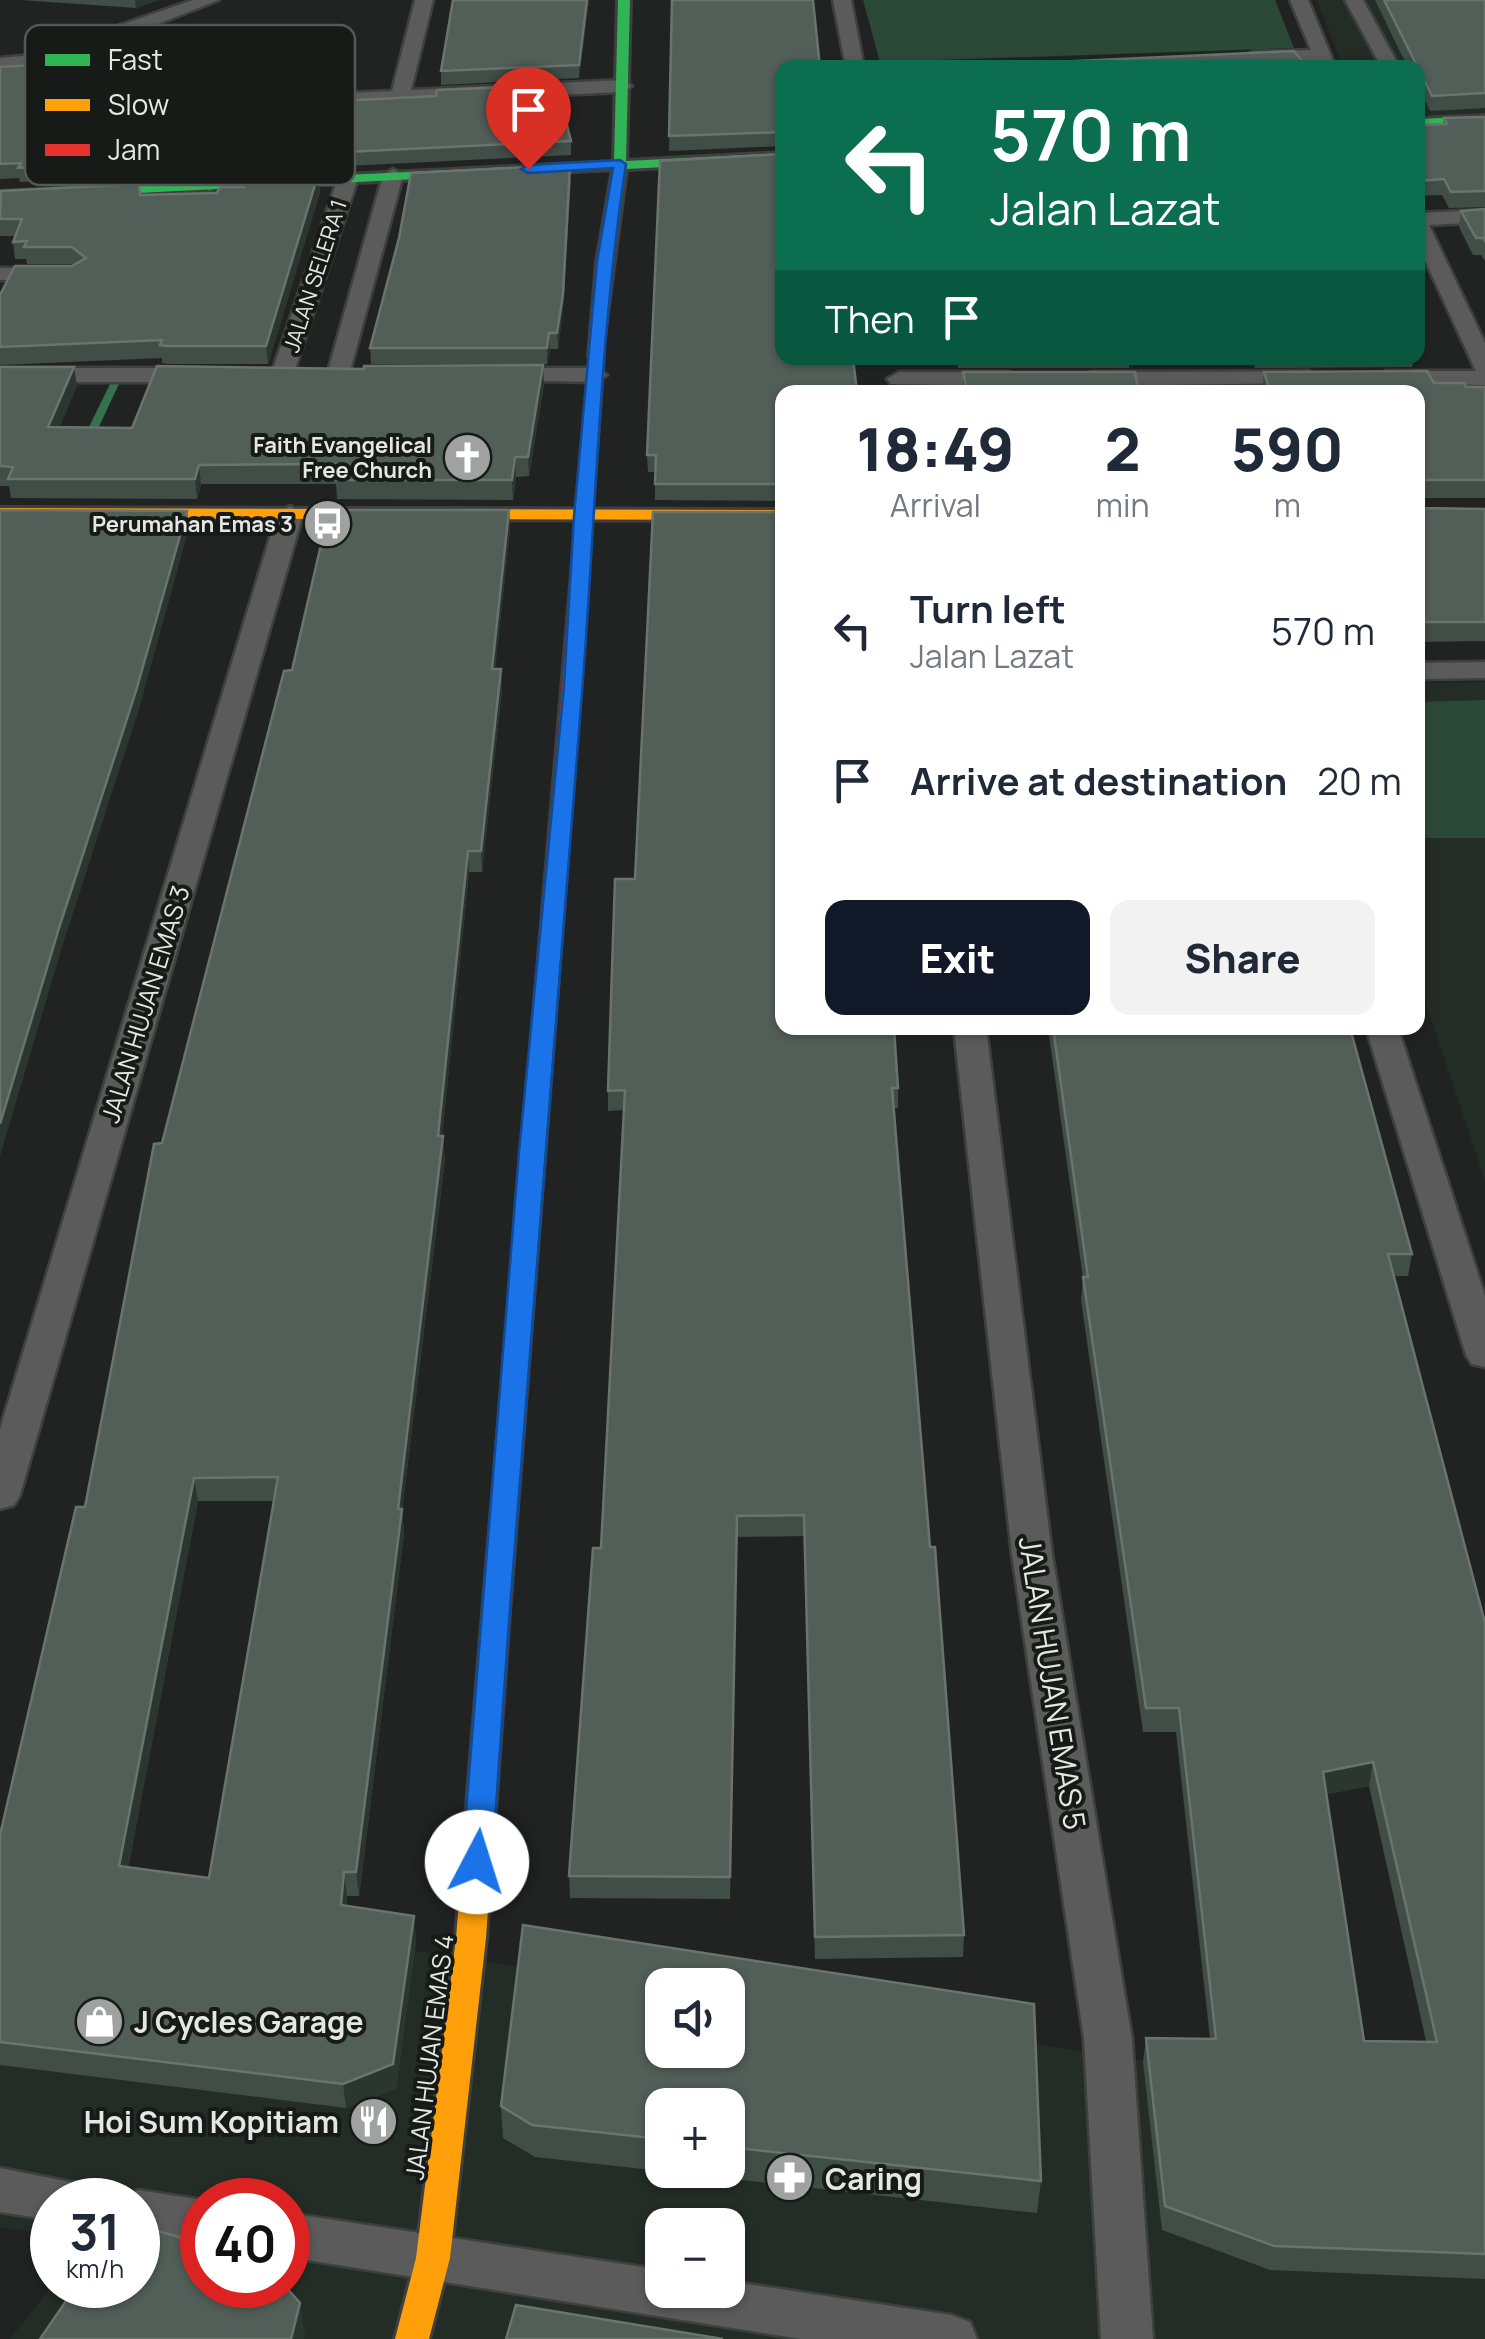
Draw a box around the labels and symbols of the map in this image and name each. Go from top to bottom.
legend [25,25,355,185]
text: Fast [108,40,163,78]
pin [486,67,571,170]
text: Slow [108,85,169,123]
text: Jam [108,130,160,168]
street label: JALAN SELERA 1 [276,196,354,356]
place label: Faith Evangelical Free Church [253,430,432,485]
church icon: Faith Evangelical Free Church [441,432,493,484]
bus stop icon: Perumahan Emas 3 [302,498,354,550]
place label: Perumahan Emas 3 [92,509,293,539]
street label: JALAN HUJAN EMAS 3 [92,881,198,1127]
street label: JALAN HUJAN EMAS 5 [1010,1534,1096,1832]
position arrow [425,1810,529,1914]
street label: JALAN HUJAN EMAS 4 [397,1932,461,2182]
shop icon: J Cycles Garage [73,1995,125,2047]
place label: J Cycles Garage [134,2001,364,2042]
restaurant icon: Hoi Sum Kopitiam [348,2095,400,2147]
place label: Hoi Sum Kopitiam [84,2101,339,2142]
pharmacy icon: Caring [764,2152,816,2204]
place label: Caring [825,2158,922,2199]
speed limit sign: 40 [180,2178,310,2308]

